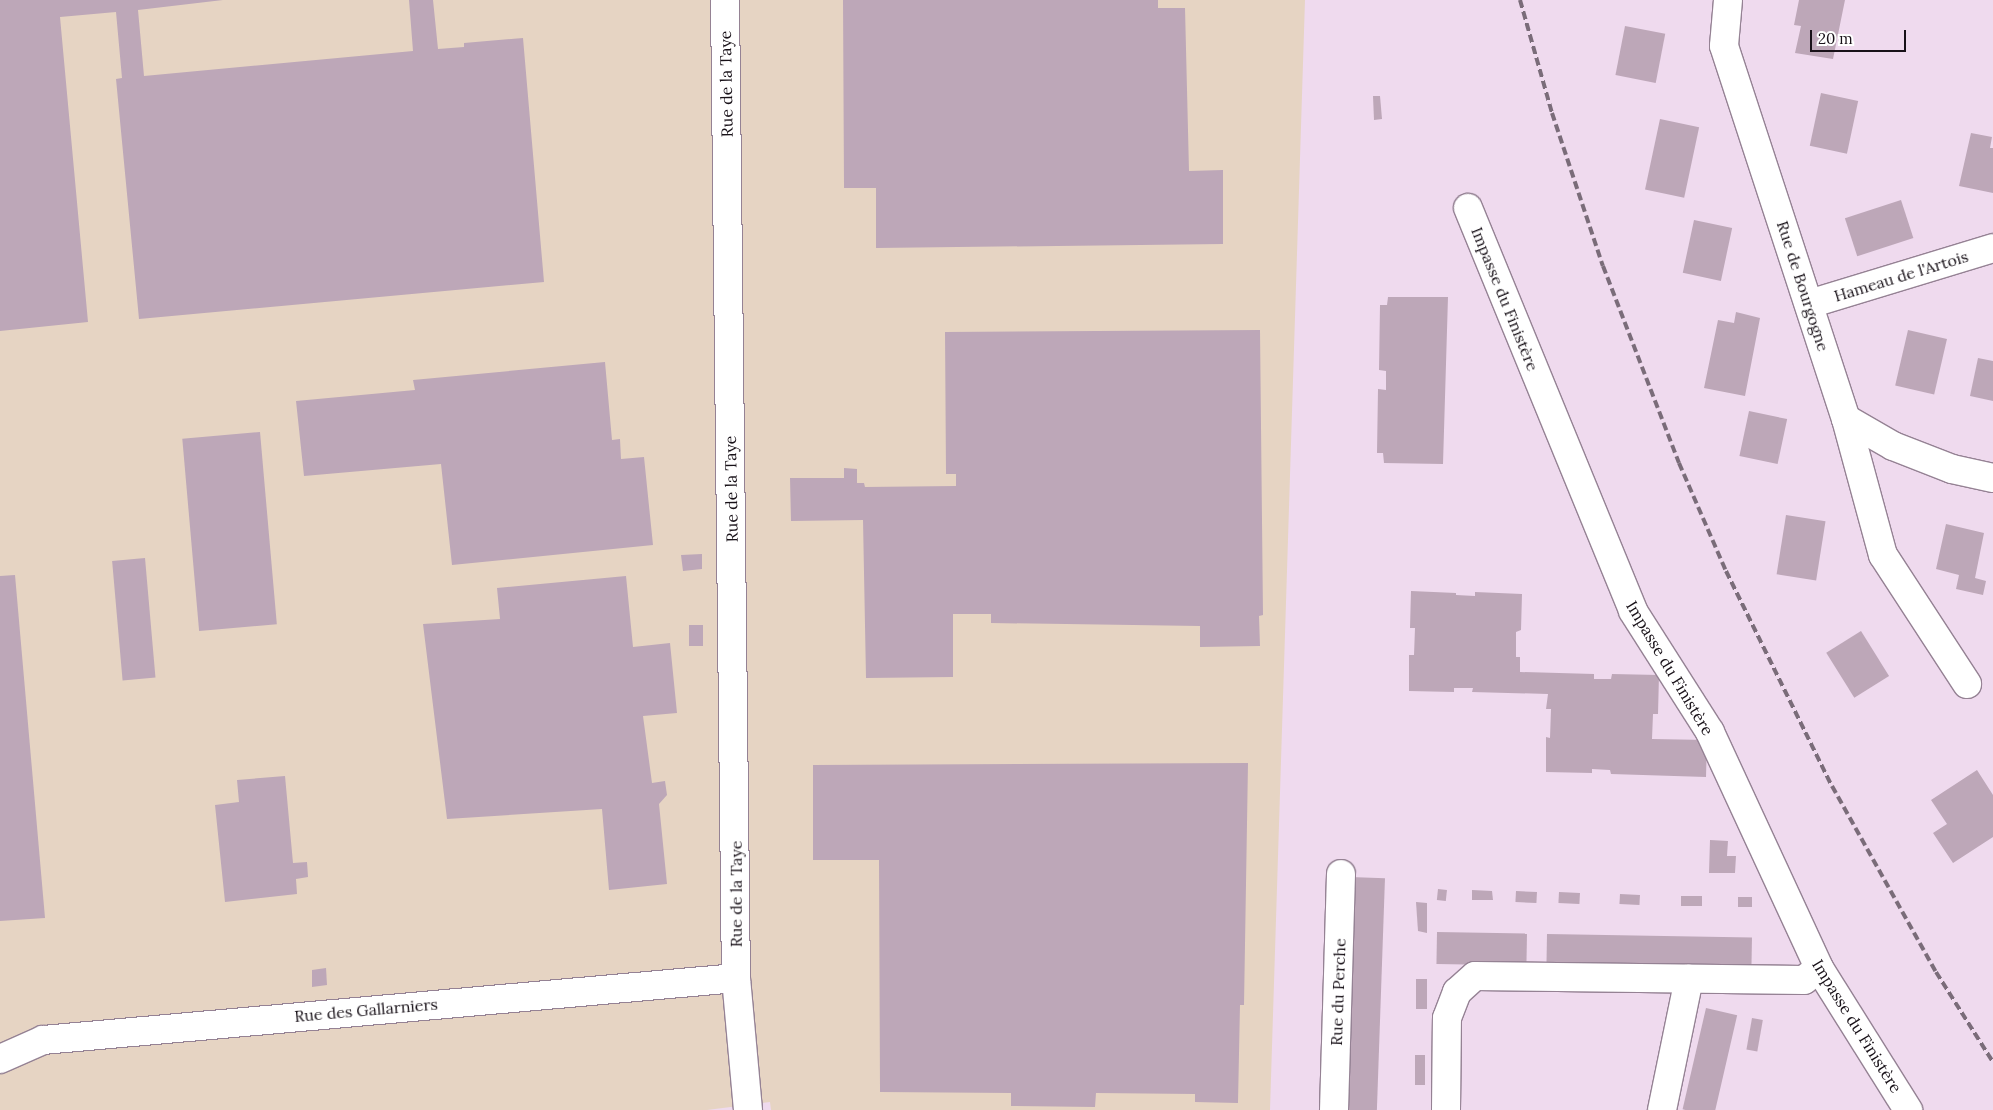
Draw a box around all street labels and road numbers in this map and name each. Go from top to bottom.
street label: Rue de la Taye [715,31,737,137]
street label: Rue de Bourgogne [1773,218,1833,354]
street label: Impasse du Finistère [1467,224,1543,374]
street label: Hameau de l'Artois [1832,246,1970,306]
street label: Rue de la Taye [720,436,742,542]
street label: Impasse du Finistère [1622,597,1718,739]
street label: Rue de la Taye [726,841,746,947]
street label: Rue du Perche [1327,938,1349,1046]
street label: Impasse du Finistère [1808,956,1906,1096]
street label: Rue des Gallarniers [294,994,438,1026]

